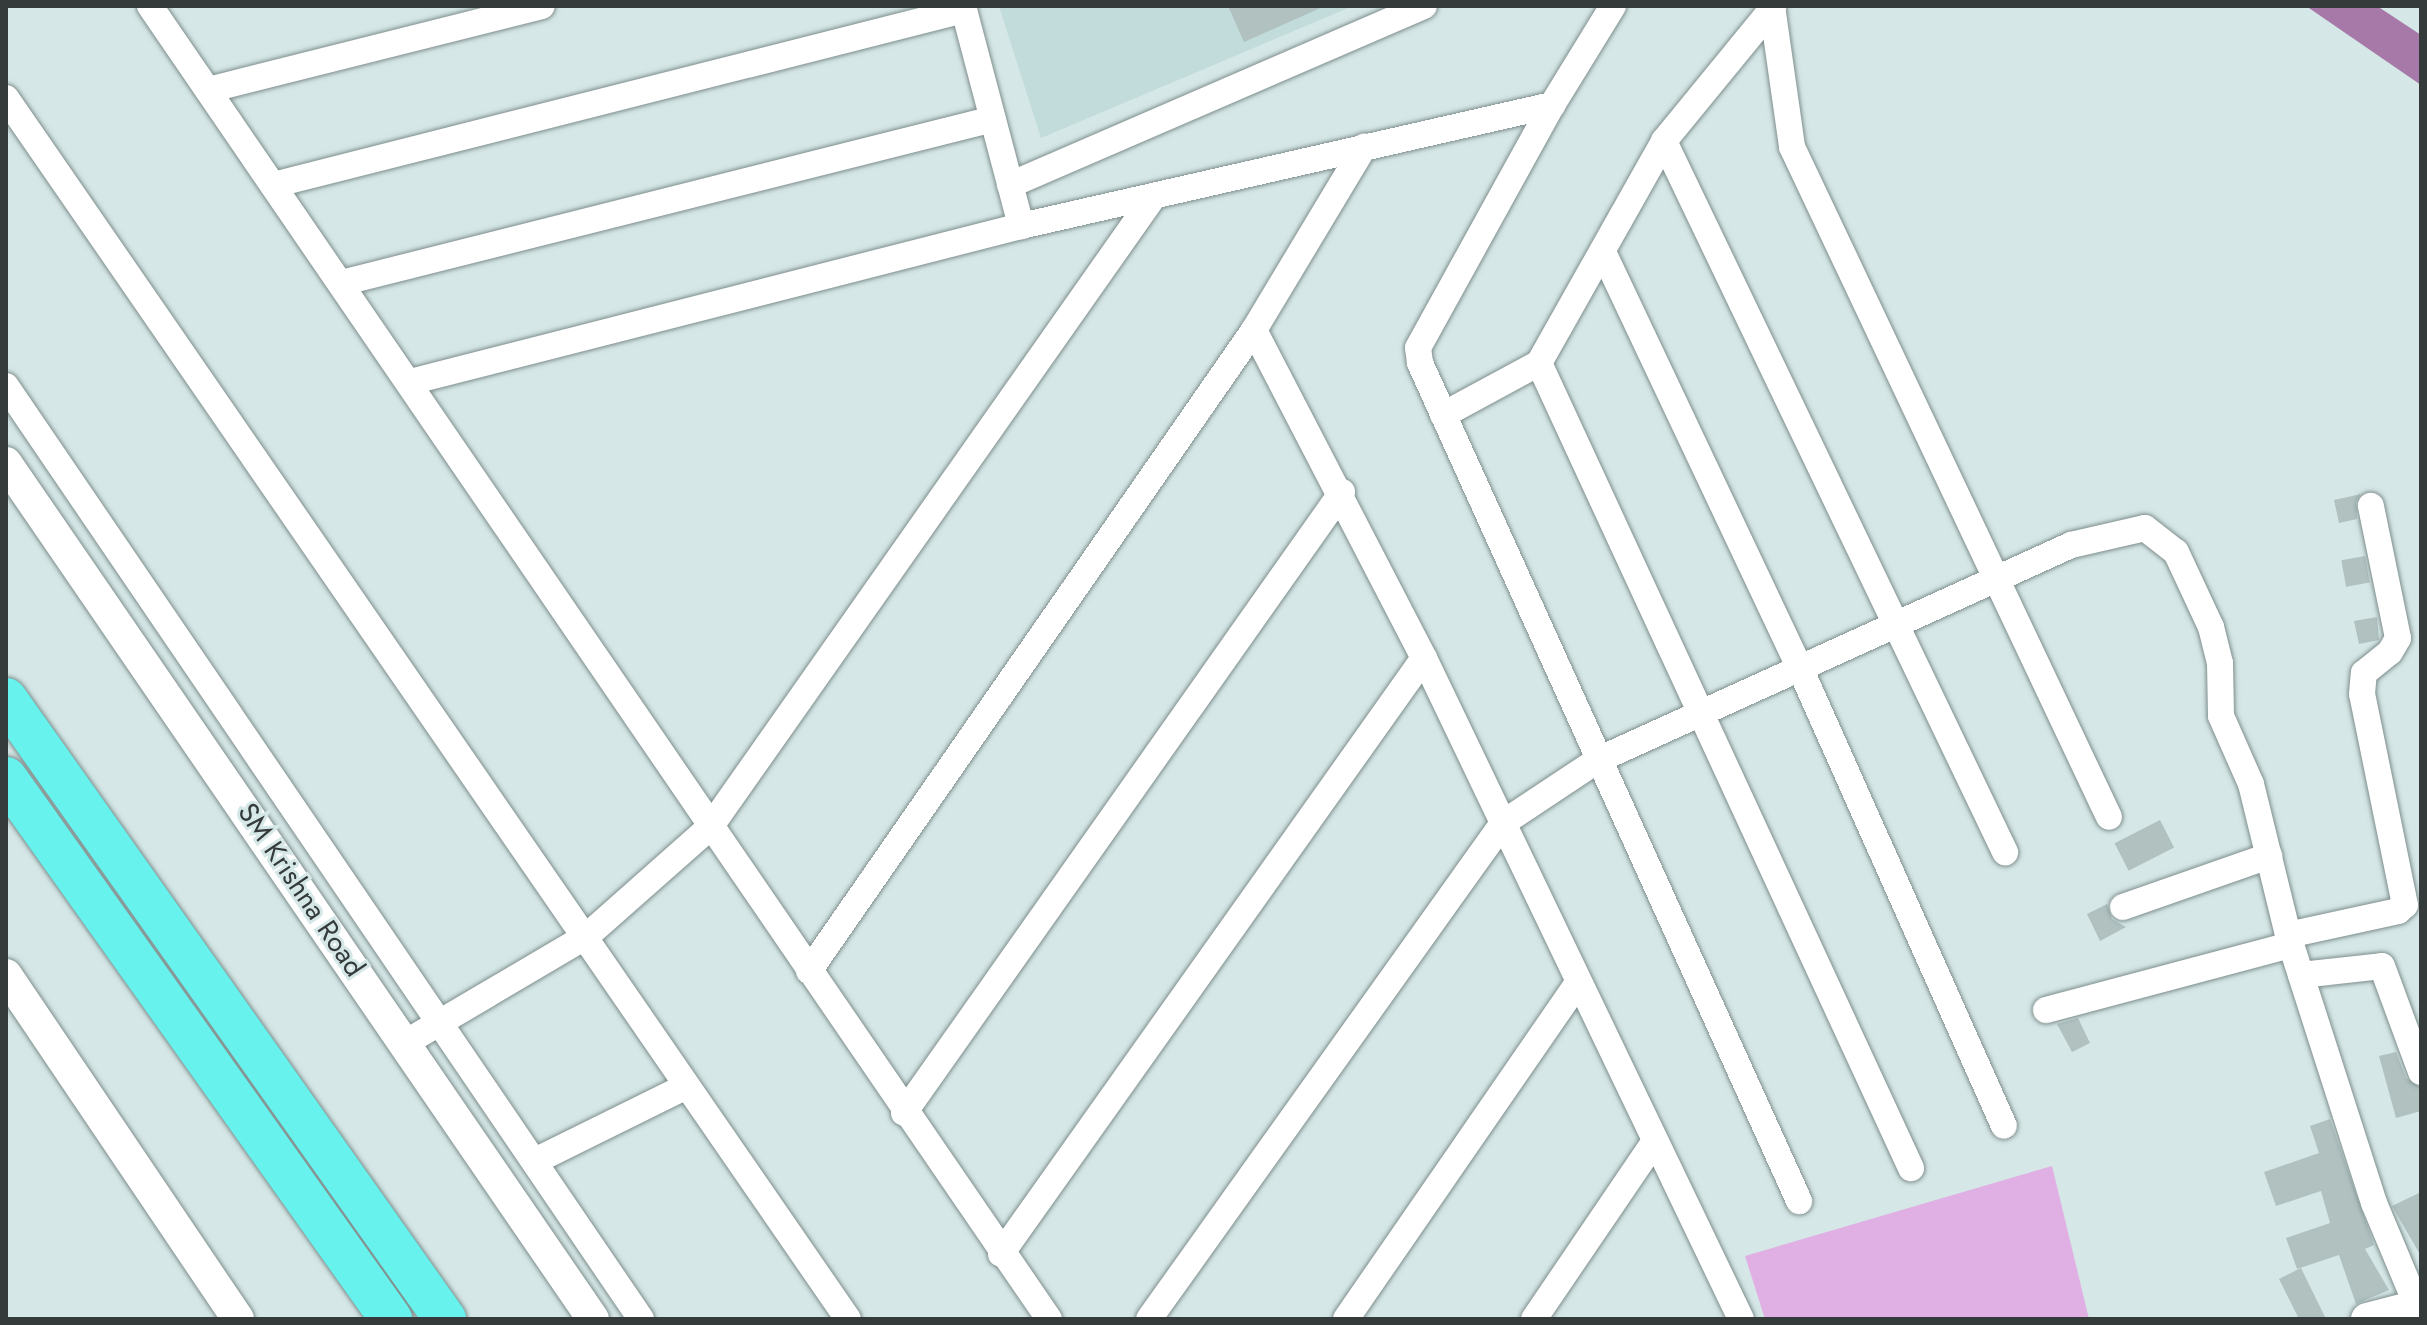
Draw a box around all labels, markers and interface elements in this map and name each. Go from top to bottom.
street label: SM Krishna Road [231,797,371,983]

